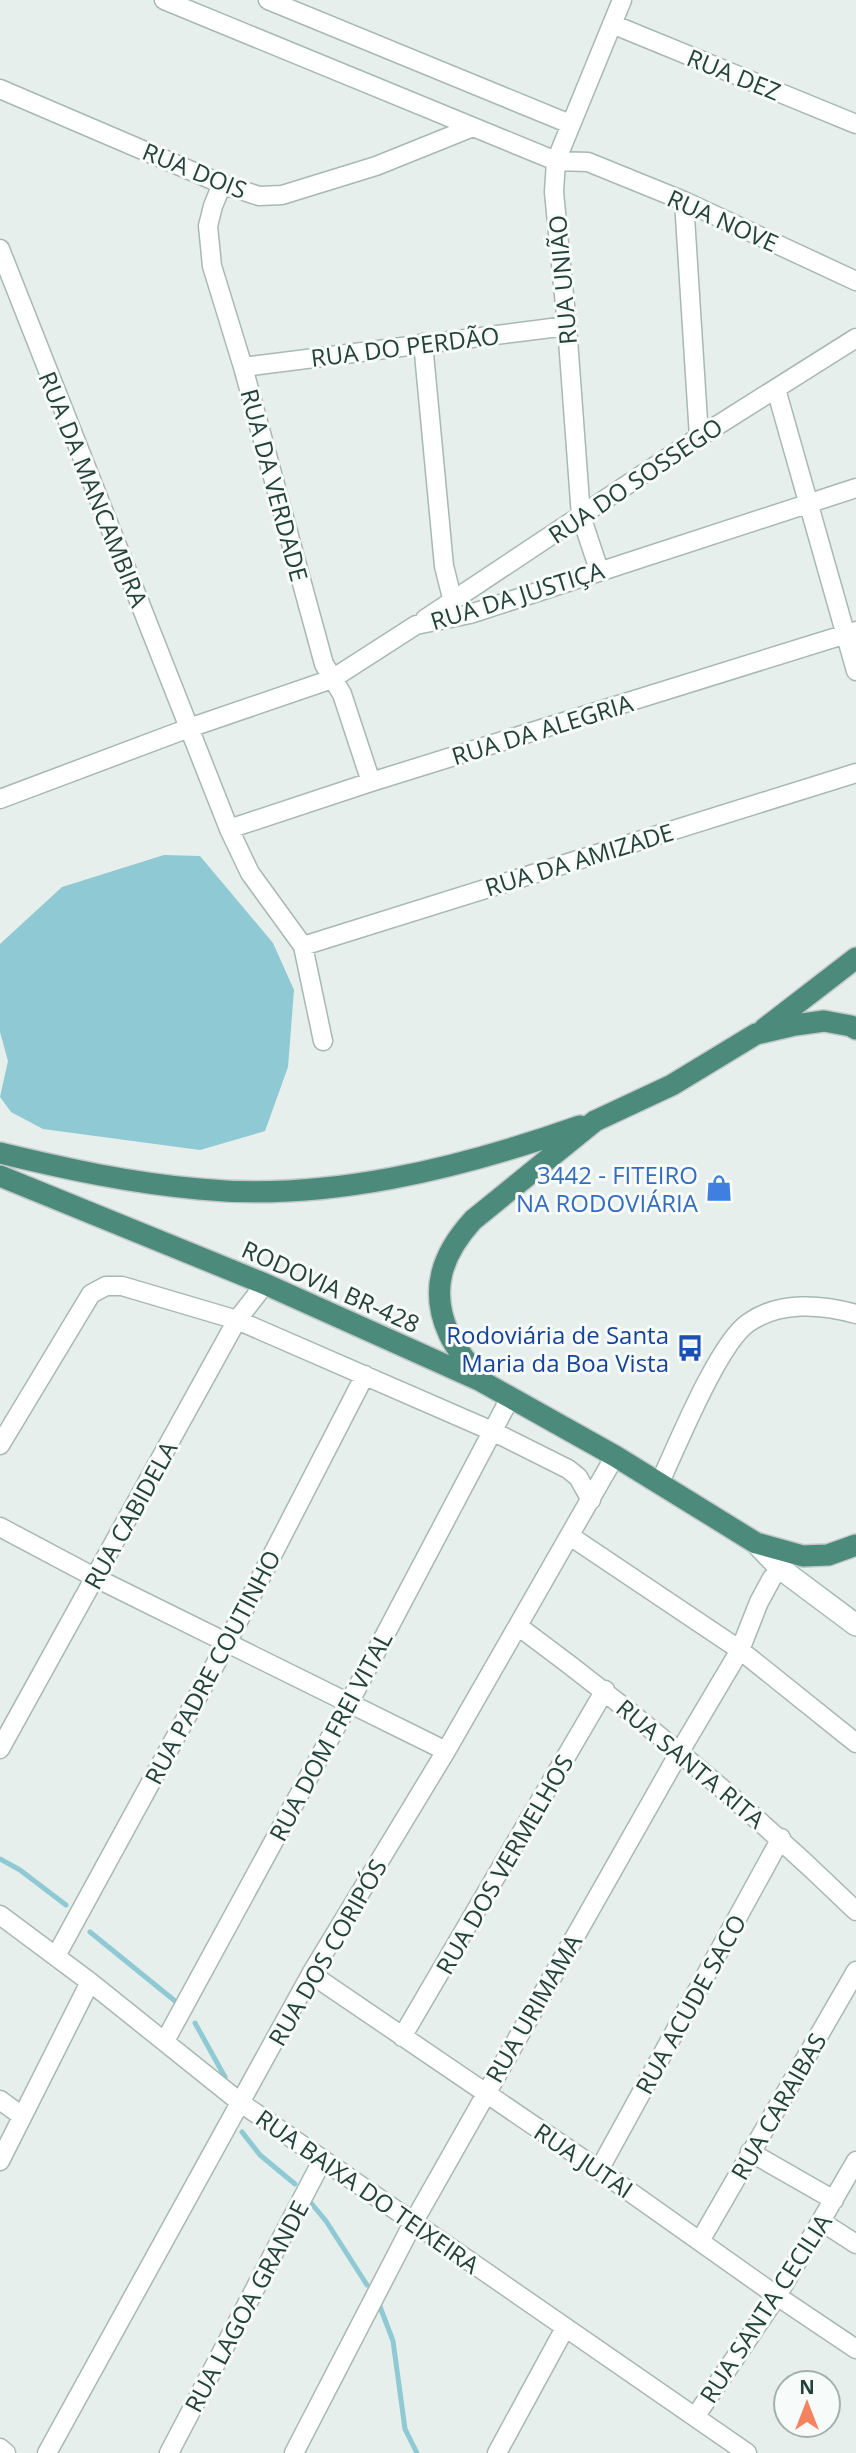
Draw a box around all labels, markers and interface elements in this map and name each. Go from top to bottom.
street label: RUA DEZ [682,40,786,108]
street label: RUA DOIS [138,134,252,206]
street label: RUA NOVE [662,181,784,259]
street label: RUA UNIÃO [540,214,584,346]
street label: RUA DO PERDÃO [309,318,501,374]
street label: RUA DA MANCAMBIRA [32,366,157,613]
street label: RUA DA VERDADE [233,385,317,585]
street label: RUA DO SOSSEGO [541,409,729,551]
street label: RUA DA JUSTIÇA [426,553,609,637]
street label: RUA DA ALEGRIA [447,686,637,772]
street label: RUA DA AMIZADE [481,815,677,903]
place label: 3442 - FITEIRO NA RODOVIÁRIA [516,1158,699,1219]
shop icon: 3442 - FITEIRO NA RODOVIÁRIA [704,1173,734,1203]
street label: RODOVIA BR-428 [237,1232,425,1340]
place label: Rodoviária de Santa Maria da Boa Vista [446,1318,669,1379]
bus stop icon: Rodoviária de Santa Maria da Boa Vista [675,1333,705,1363]
street label: RUA CABIDELA [76,1434,185,1595]
street label: RUA PADRE COUTINHO [136,1544,288,1790]
street label: RUA DOM FREI VITAL [261,1625,399,1847]
street label: RUA SANTA RITA [610,1691,773,1836]
street label: RUA DOS VERMELHOS [428,1748,580,1980]
street label: RUA DOS CORIPÓS [260,1852,394,2052]
street label: RUA ACUDE SACO [627,1908,753,2100]
street label: RUA URIMAMA [477,1927,589,2088]
street label: RUA CARAIBAS [723,2026,833,2186]
street label: RUA BAIXA DO TEIXEIRA [250,2101,487,2281]
street label: RUA JUTAI [528,2115,640,2205]
street label: RUA LAGOA GRANDE [176,2194,316,2418]
street label: RUA SANTA CECILIA [693,2208,837,2408]
north arrow [772,2369,842,2439]

